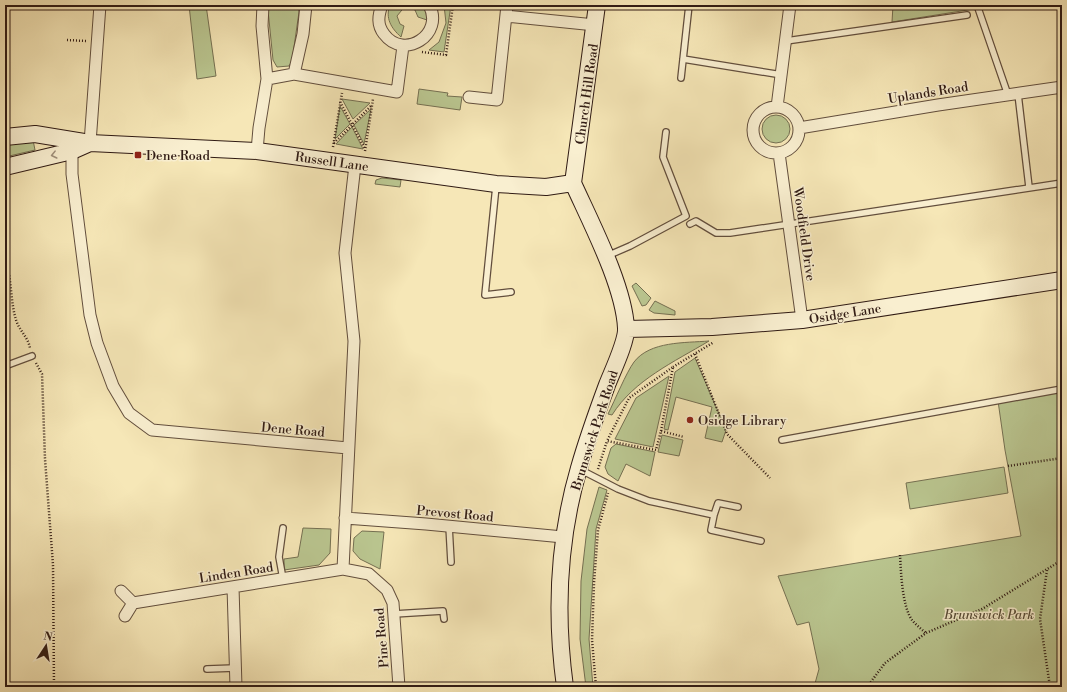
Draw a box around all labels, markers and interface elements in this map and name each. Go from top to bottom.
street label: Church Hill Road [572,42,602,146]
street label: Uplands Road [887,79,970,107]
place label: Dene Road [146,148,210,164]
street label: Russell Lane [294,149,370,175]
marker: Dene Road [133,150,143,160]
one-way arrow [50,151,57,159]
street label: Woodfield Drive [789,185,819,282]
street label: Osidge Lane [808,300,883,328]
street label: Brunswick Park Road [568,368,622,493]
place label: Osidge Library [698,413,787,429]
marker: Osidge Library [685,415,695,425]
street label: Dene Road [260,419,326,441]
street label: Prevost Road [416,503,495,525]
street label: Linden Road [198,559,275,587]
street label: Pine Road [371,607,393,669]
park label: Brunswick Park [943,607,1034,623]
north arrow [26,626,66,666]
text: N [42,629,54,645]

